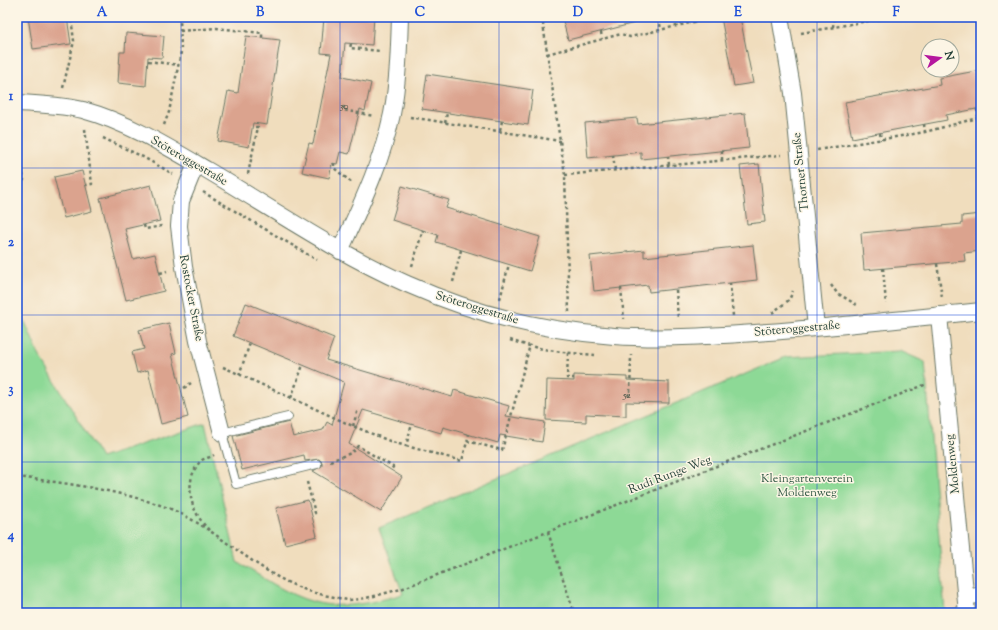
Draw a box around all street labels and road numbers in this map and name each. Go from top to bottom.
street label: Thorner Straße [788,131,814,212]
street label: Stöteroggestraße [147,132,231,191]
street label: Rostocker Straße [174,253,208,343]
street label: Stöteroggestraße [433,287,521,329]
street label: Stöteroggestraße [753,316,841,342]
street label: Moldenweg [941,433,965,495]
street label: Rudi Runge Weg [626,451,714,499]

